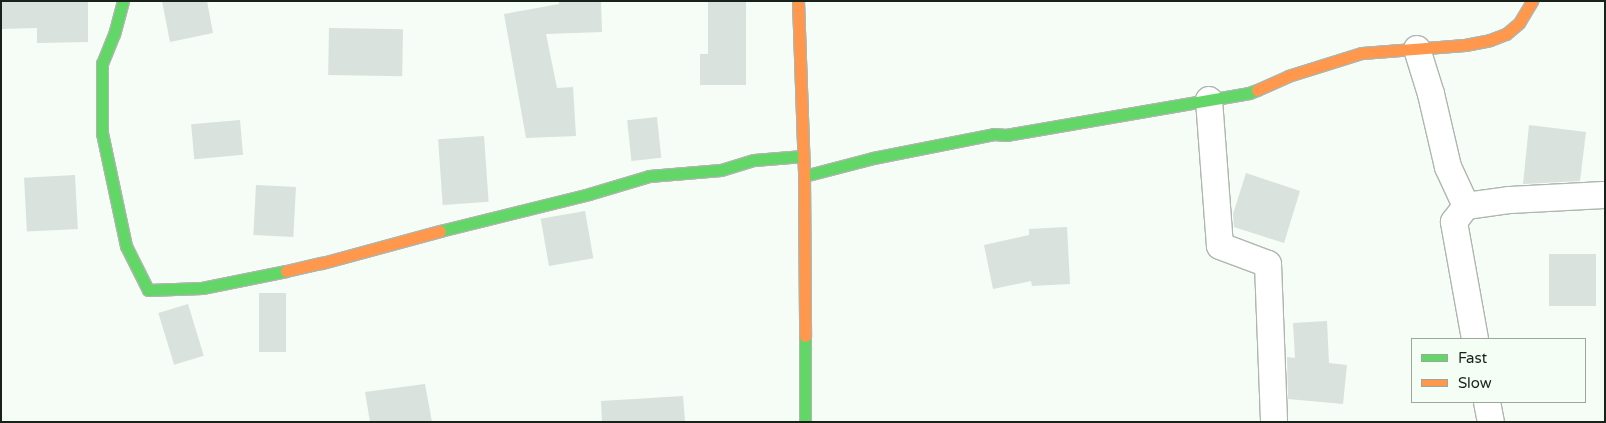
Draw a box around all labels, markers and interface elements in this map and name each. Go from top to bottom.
legend [1411,338,1586,403]
text: Fast [1458,349,1487,367]
text: Slow [1458,374,1492,392]

